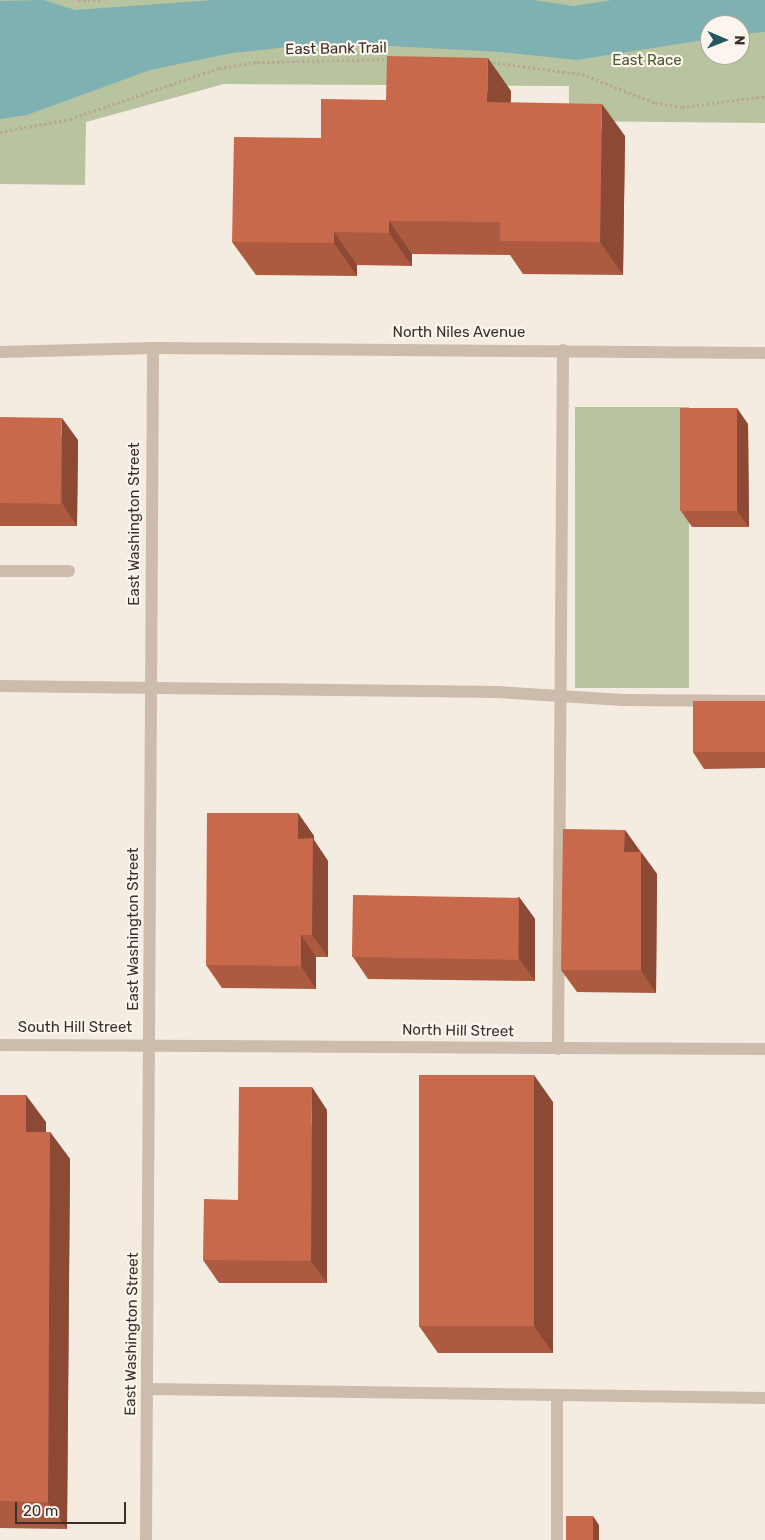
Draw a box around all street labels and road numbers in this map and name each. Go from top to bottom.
street label: East Bank Trail [285,39,387,59]
street label: North Niles Avenue [392,324,526,342]
street label: East Washington Street [126,442,144,606]
street label: East Washington Street [125,847,143,1011]
street label: South Hill Street [18,1019,132,1037]
street label: North Hill Street [402,1021,514,1041]
street label: East Washington Street [122,1252,142,1416]

